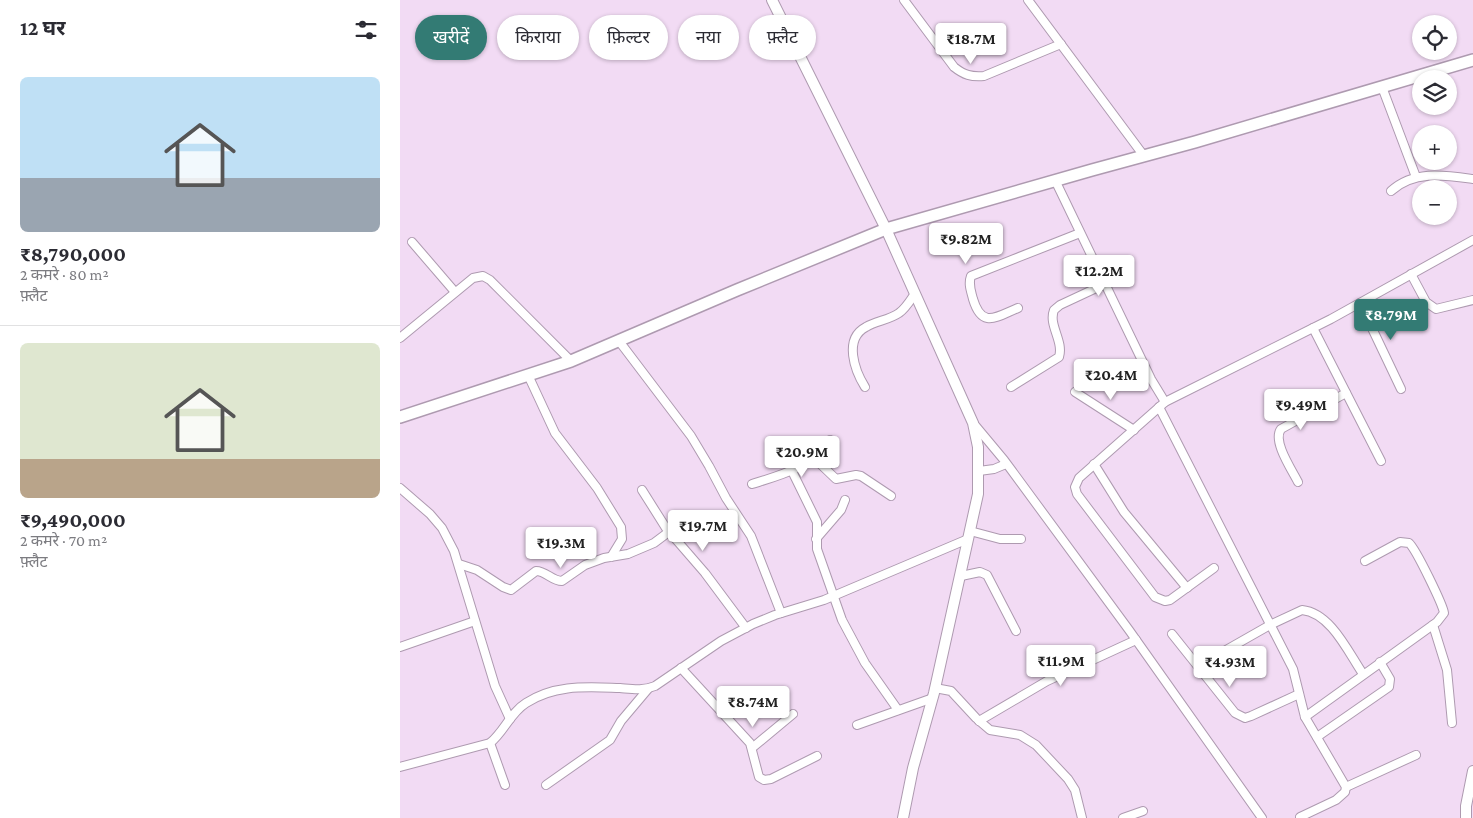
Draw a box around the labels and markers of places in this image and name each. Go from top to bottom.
pin: ₹18.7M [930,22,1012,65]
pin: ₹9.82M [925,222,1007,265]
pin: ₹12.2M [1058,254,1140,297]
pin: ₹8.79M [1350,298,1432,341]
pin: ₹20.4M [1070,358,1152,401]
pin: ₹9.49M [1260,388,1342,431]
pin: ₹20.9M [761,436,843,478]
pin: ₹19.7M [662,510,744,552]
pin: ₹19.3M [520,526,602,569]
pin: ₹11.9M [1020,644,1102,687]
pin: ₹4.93M [1189,646,1271,688]
pin: ₹8.74M [712,686,794,728]

